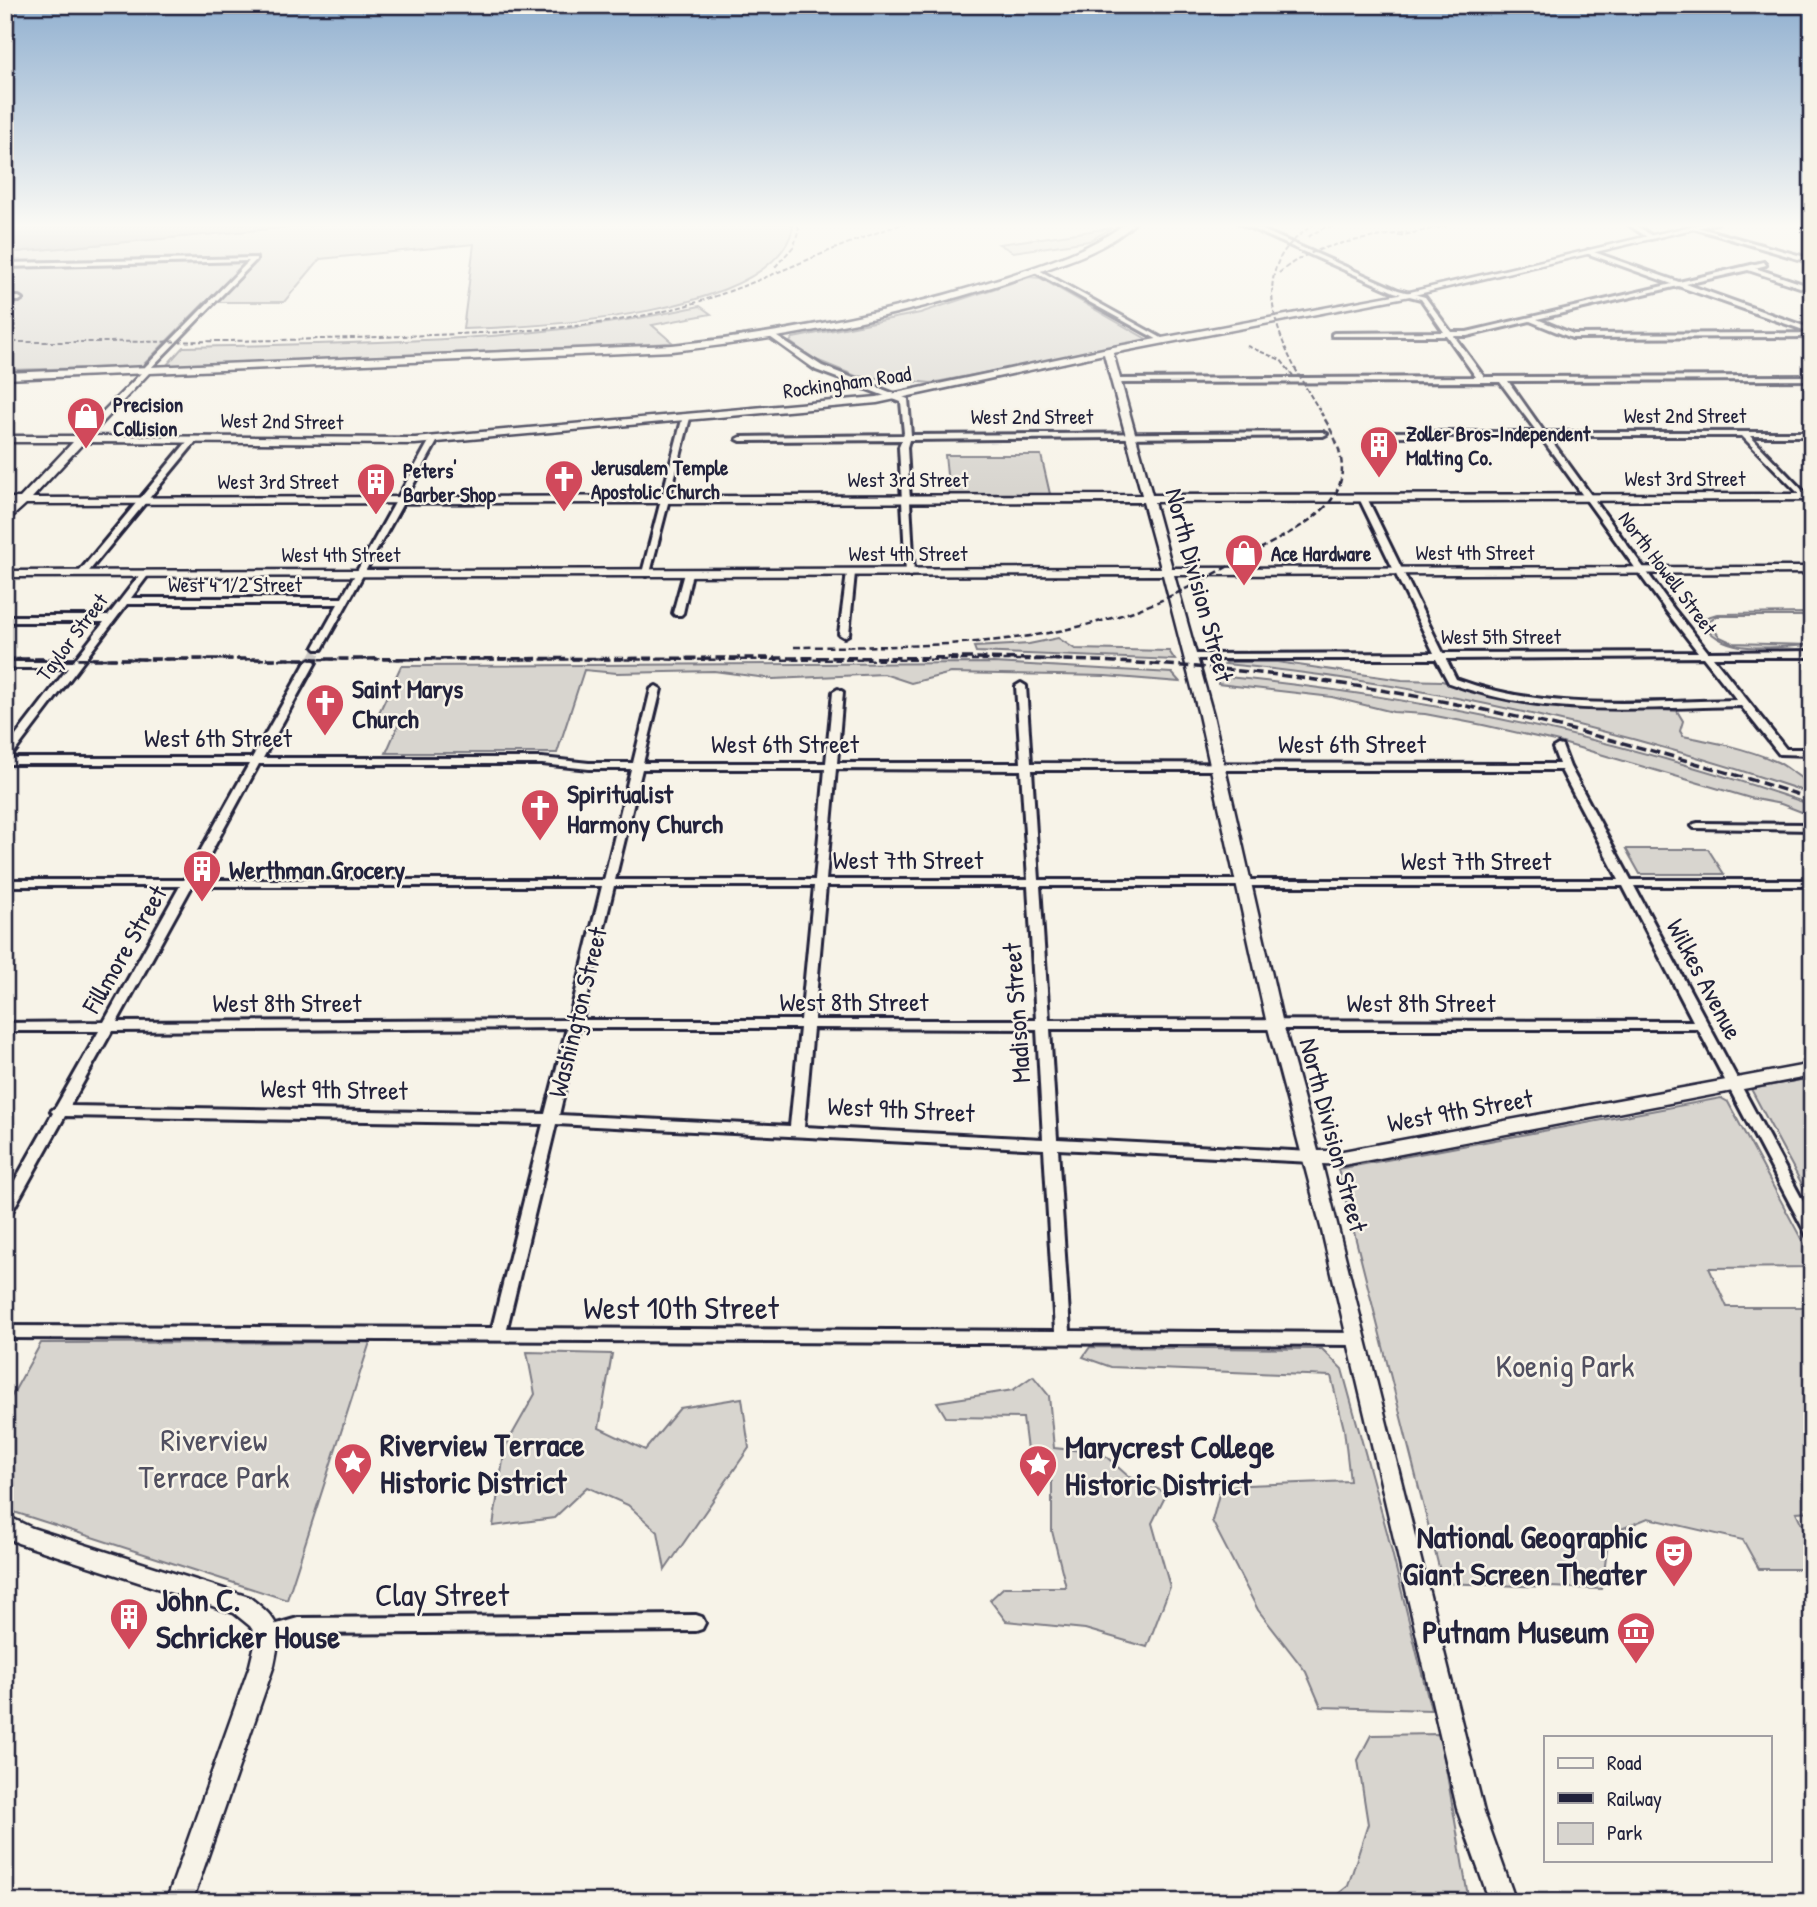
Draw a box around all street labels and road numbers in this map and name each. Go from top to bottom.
street label: Rockingham Road [781,359,913,405]
street label: West 2nd Street [1624,401,1747,430]
street label: West 2nd Street [971,402,1094,431]
street label: West 2nd Street [220,405,344,437]
street label: West 3rd Street [1625,464,1746,493]
street label: West 3rd Street [848,465,969,494]
street label: West 3rd Street [218,467,339,496]
street label: North Division Street [1157,484,1243,687]
street label: North Howell Street [1612,505,1724,641]
street label: West 4th Street [1415,538,1535,567]
street label: West 4th Street [848,539,968,568]
street label: West 4th Street [281,540,401,569]
street label: West 4 1/2 Street [168,570,303,599]
street label: Taylor Street [29,587,115,687]
street label: West 5th Street [1441,622,1562,651]
street label: West 6th Street [144,720,293,755]
street label: West 6th Street [711,726,860,761]
street label: West 6th Street [1278,726,1427,761]
street label: West 7th Street [833,842,984,877]
street label: West 7th Street [1401,843,1552,878]
street label: Fillmore Street [73,878,175,1020]
street label: Wilkes Avenue [1659,913,1751,1045]
street label: Washington Street [539,922,615,1101]
street label: Madison Street [994,941,1038,1084]
street label: West 8th Street [780,984,930,1019]
street label: West 8th Street [213,985,363,1020]
street label: West 8th Street [1347,985,1497,1020]
street label: North Division Street [1291,1034,1377,1237]
street label: West 9th Street [260,1070,409,1108]
street label: West 9th Street [1384,1080,1537,1140]
street label: West 9th Street [827,1088,976,1130]
street label: West 10th Street [583,1286,780,1329]
street label: Clay Street [375,1573,510,1616]

